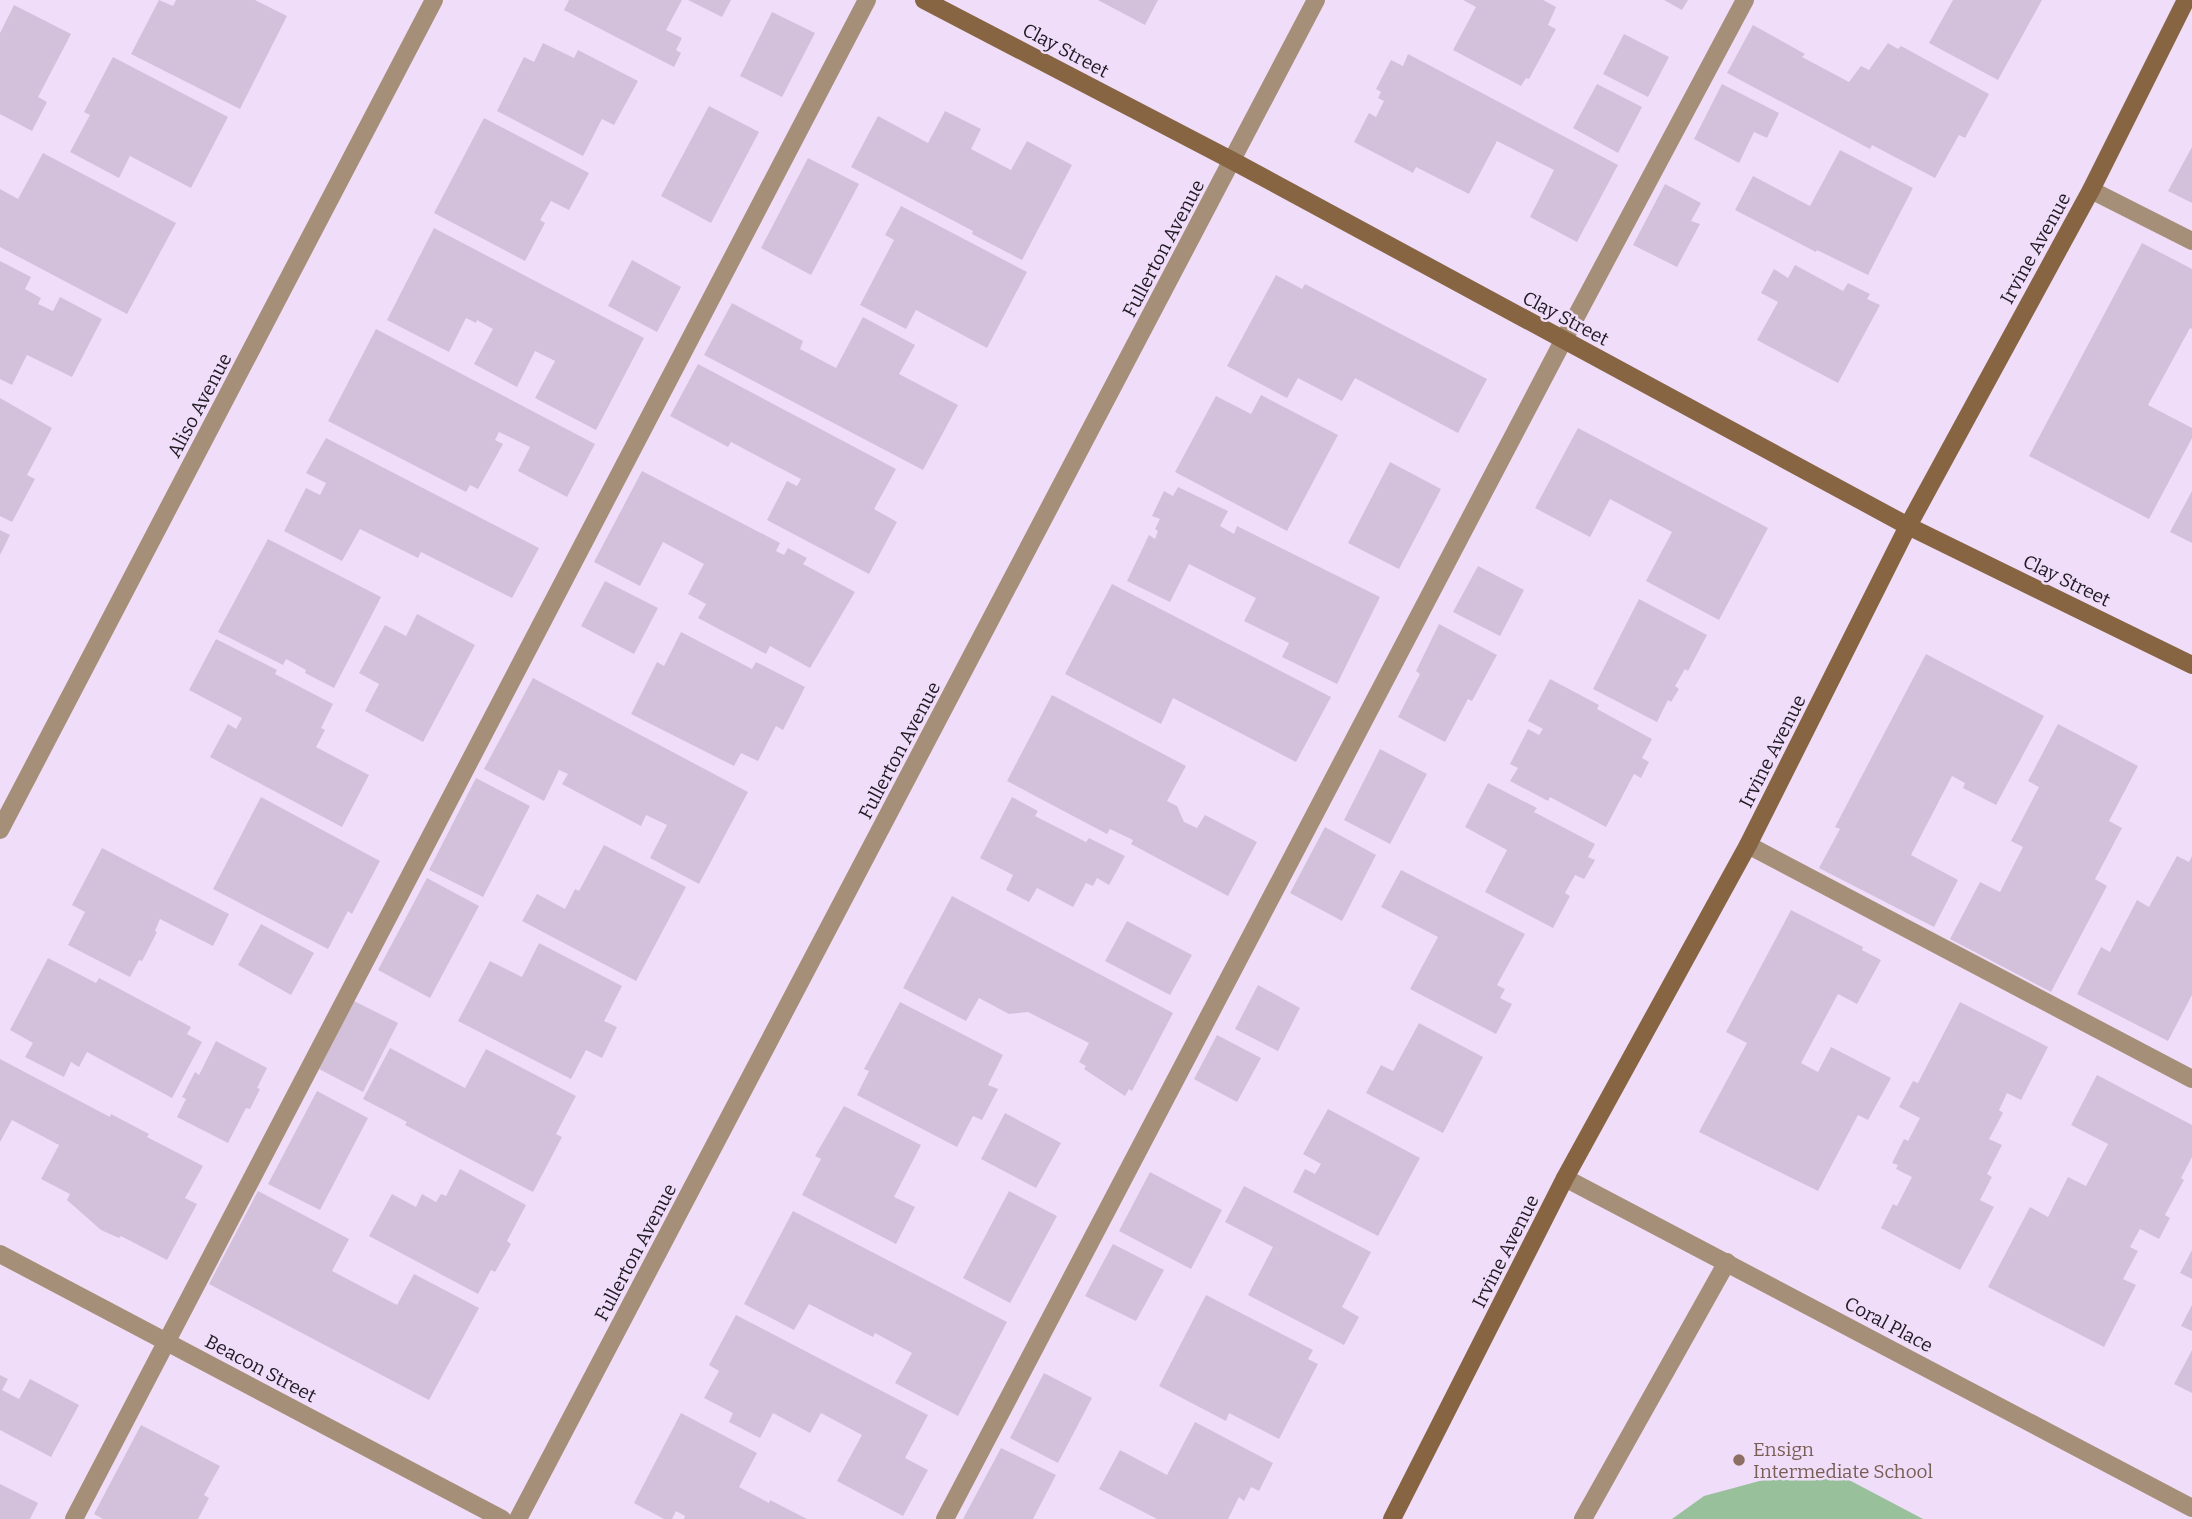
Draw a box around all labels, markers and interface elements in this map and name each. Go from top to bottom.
street label: Clay Street [1019,18,1113,83]
street label: Fullerton Avenue [1118,176,1209,321]
street label: Irvine Avenue [1995,189,2076,308]
street label: Clay Street [1519,286,1613,351]
street label: Aliso Avenue [162,349,237,461]
street label: Clay Street [2019,549,2114,611]
street label: Fullerton Avenue [854,678,945,823]
street label: Irvine Avenue [1734,691,1811,812]
street label: Fullerton Avenue [590,1180,681,1325]
street label: Irvine Avenue [1467,1191,1544,1312]
street label: Coral Place [1841,1292,1937,1357]
street label: Beacon Street [201,1330,320,1407]
place label: Ensign Intermediate School [1753,1438,1933,1483]
marker: Ensign Intermediate School [1731,1452,1747,1468]

